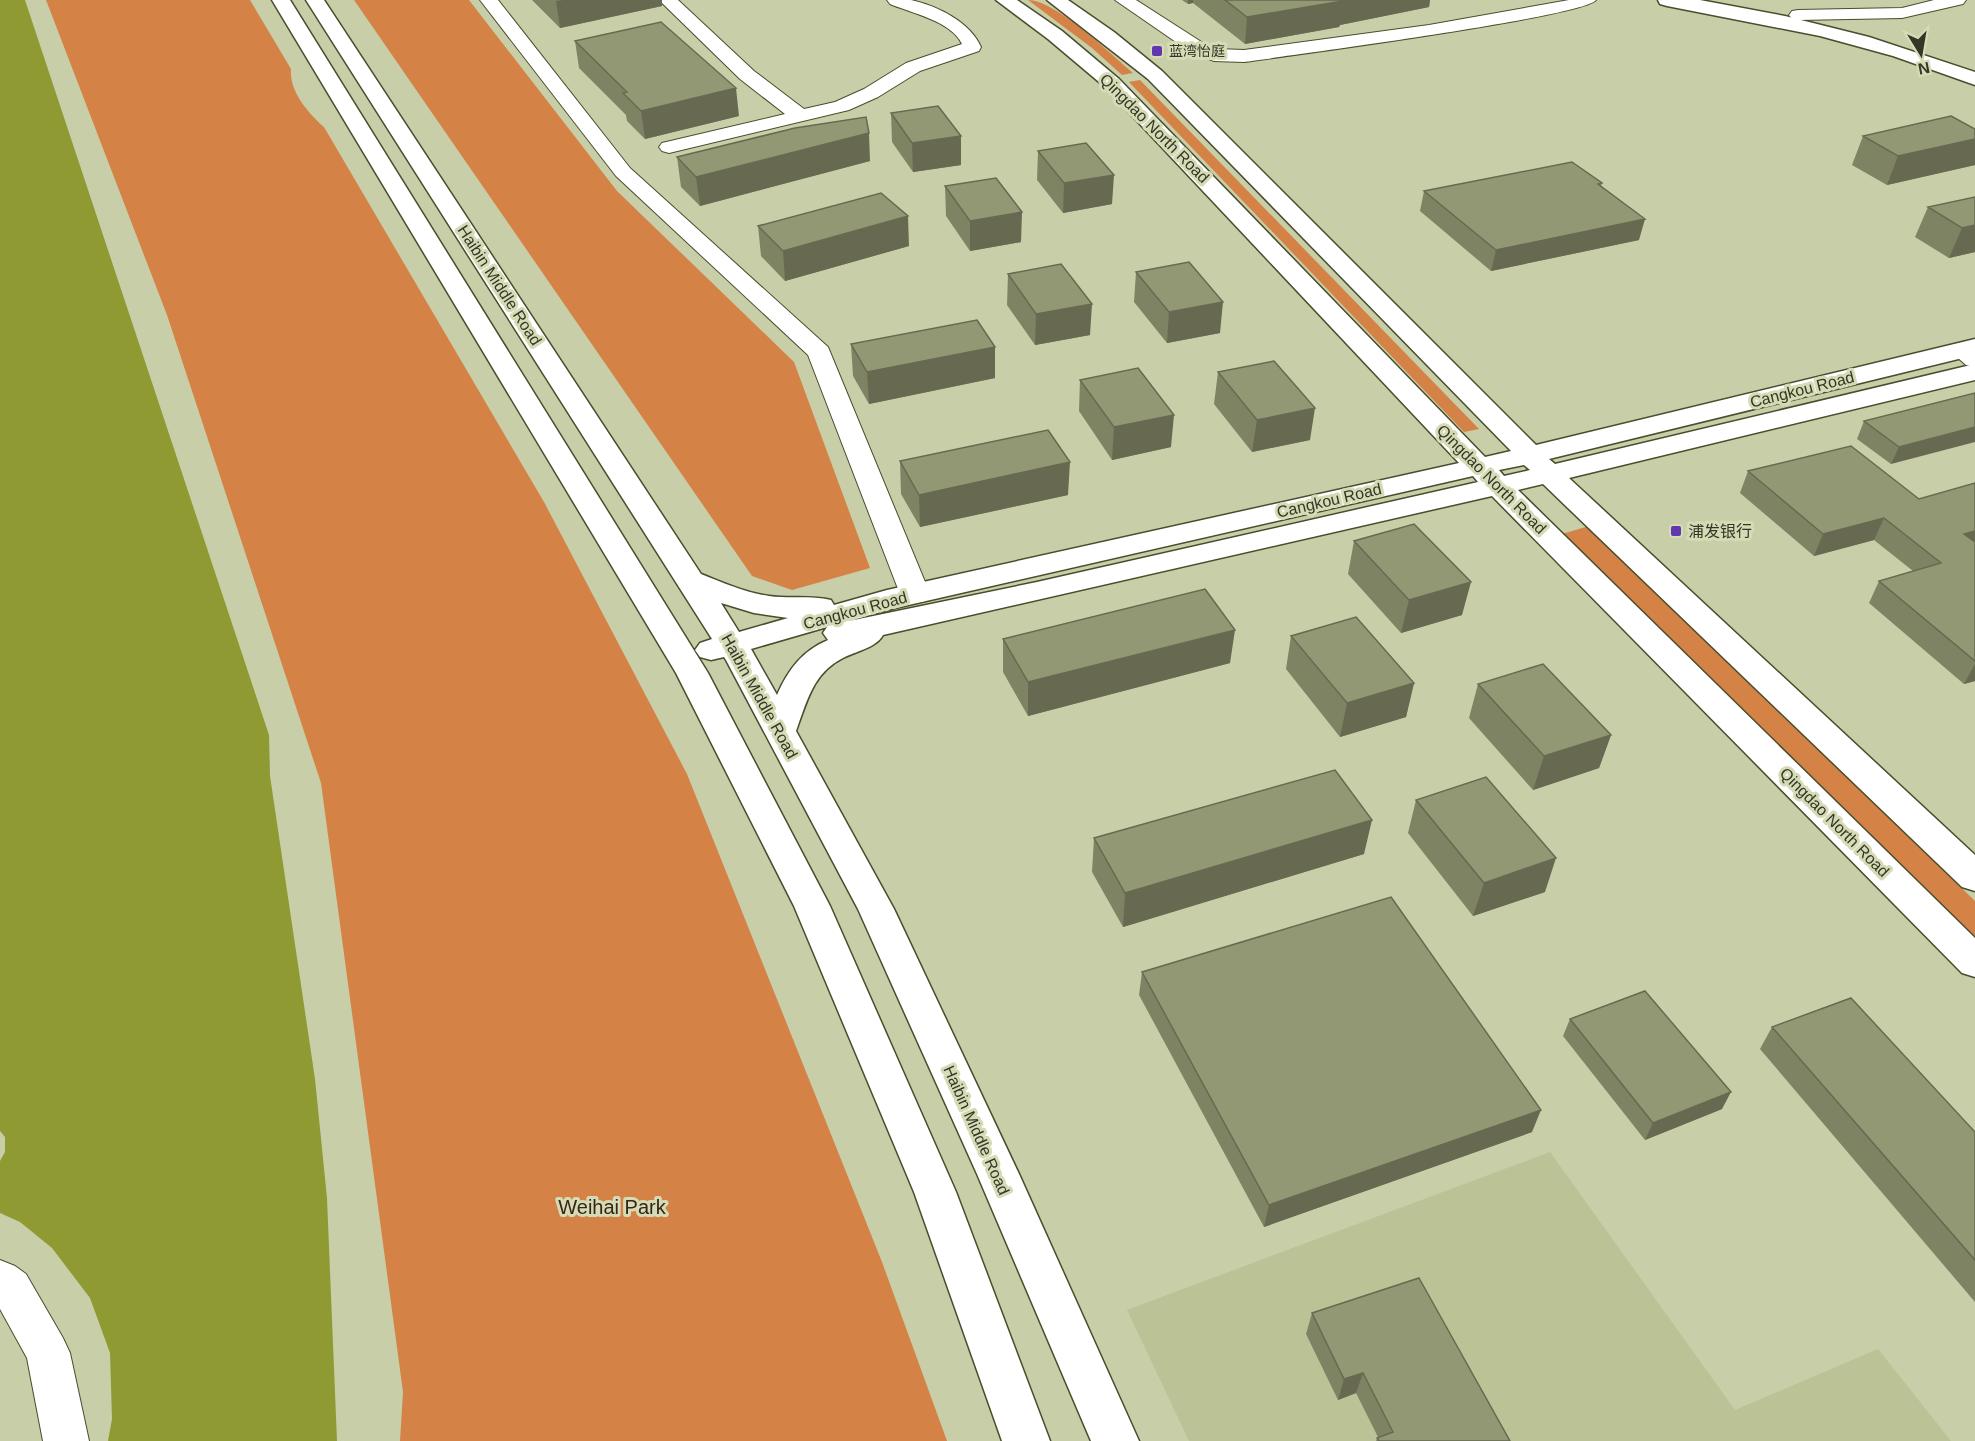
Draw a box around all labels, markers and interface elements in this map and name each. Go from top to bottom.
north arrow [1891,24,1951,84]
place label: 蓝湾怡庭 [1169,43,1225,59]
marker: 蓝湾怡庭 [1150,44,1164,58]
text: N [1916,59,1931,78]
street label: Qingdao North Road [1097,70,1213,186]
street label: Haibin Middle Road [454,222,545,348]
street label: Cangkou Road [1748,368,1856,411]
street label: Qingdao North Road [1434,421,1550,537]
street label: Cangkou Road [1275,480,1383,521]
place label: 浦发银行 [1688,523,1752,540]
marker: 浦发银行 [1669,524,1683,538]
street label: Cangkou Road [801,588,909,633]
street label: Haibin Middle Road [718,631,801,761]
street label: Qingdao North Road [1777,764,1893,880]
street label: Haibin Middle Road [940,1063,1013,1197]
park label: Weihai Park [558,1196,667,1218]

